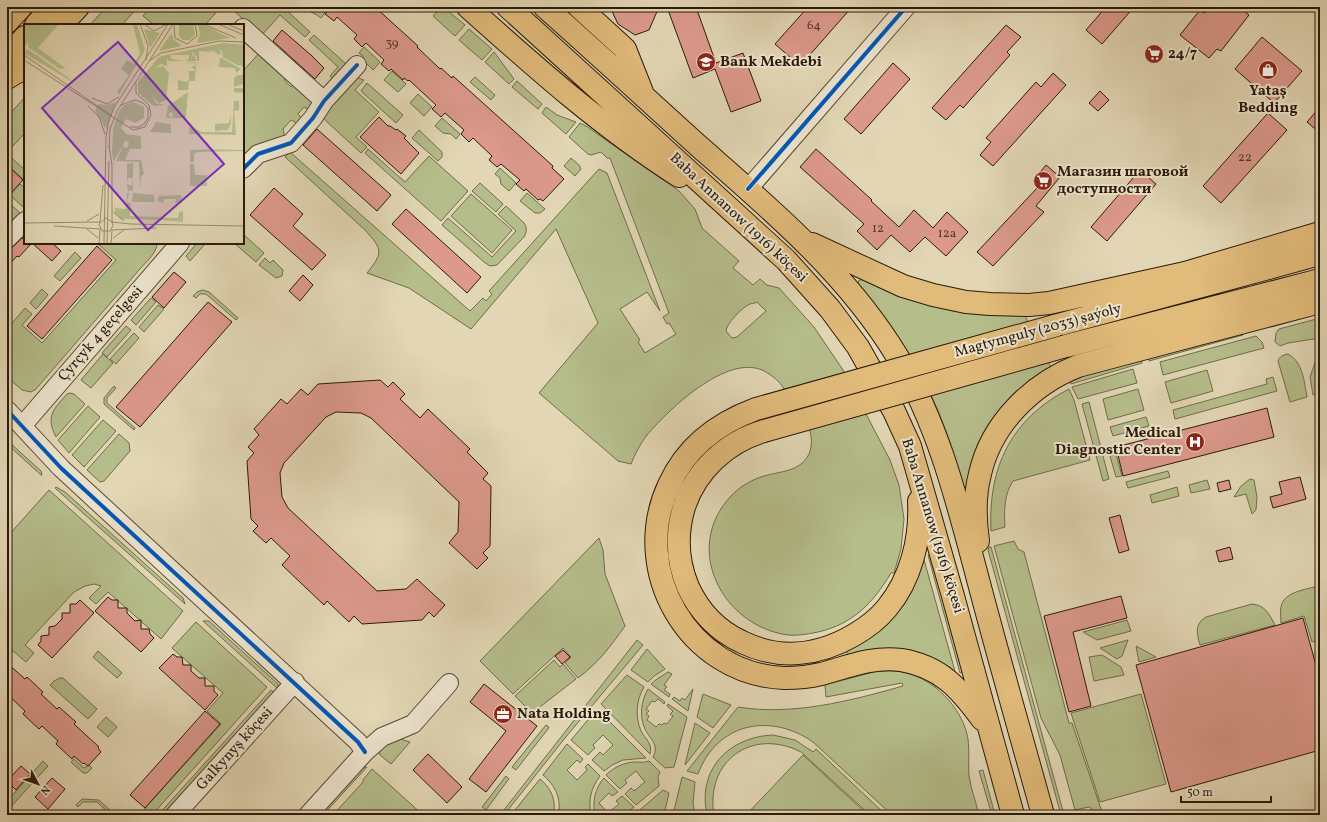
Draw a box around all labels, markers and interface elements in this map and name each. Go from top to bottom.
house number: 64 [807,17,821,35]
inset map [24,24,244,244]
house number: 39 [385,35,399,53]
supermarket icon: 24/7 [1143,43,1165,65]
place label: 24/7 [1168,44,1197,65]
school or university icon: Bank Mekdebi [695,51,717,73]
place label: Bank Mekdebi [720,52,822,73]
shop icon: Yataş Bedding [1257,59,1279,81]
place label: Yataş Bedding [1238,81,1298,119]
street label: Baba Annanow (1916) köçesi [664,148,812,288]
house number: 22 [1238,149,1252,167]
place label: Магазин шаговой доступности [1057,162,1189,200]
supermarket icon: Магазин шаговой доступности [1032,170,1054,192]
house number: 12 [872,220,884,238]
house number: 12a [938,225,956,243]
street label: Çyrçyk 4 geçelgesi [54,282,148,386]
street label: Magtymguly (2033) şaýoly [952,299,1124,363]
place label: Medical Diagnostic Center [1055,423,1181,461]
hospital icon: Medical Diagnostic Center [1184,431,1206,453]
street label: Baba Annanow (1916) köçesi [895,436,969,616]
street label: Galkynyş köçesi [192,703,278,795]
office icon: Nata Holding [492,703,514,725]
place label: Nata Holding [517,704,611,725]
north arrow [18,764,58,804]
scale bar [1181,778,1271,804]
text: N [36,782,53,798]
text: 50 m [1187,785,1213,801]

